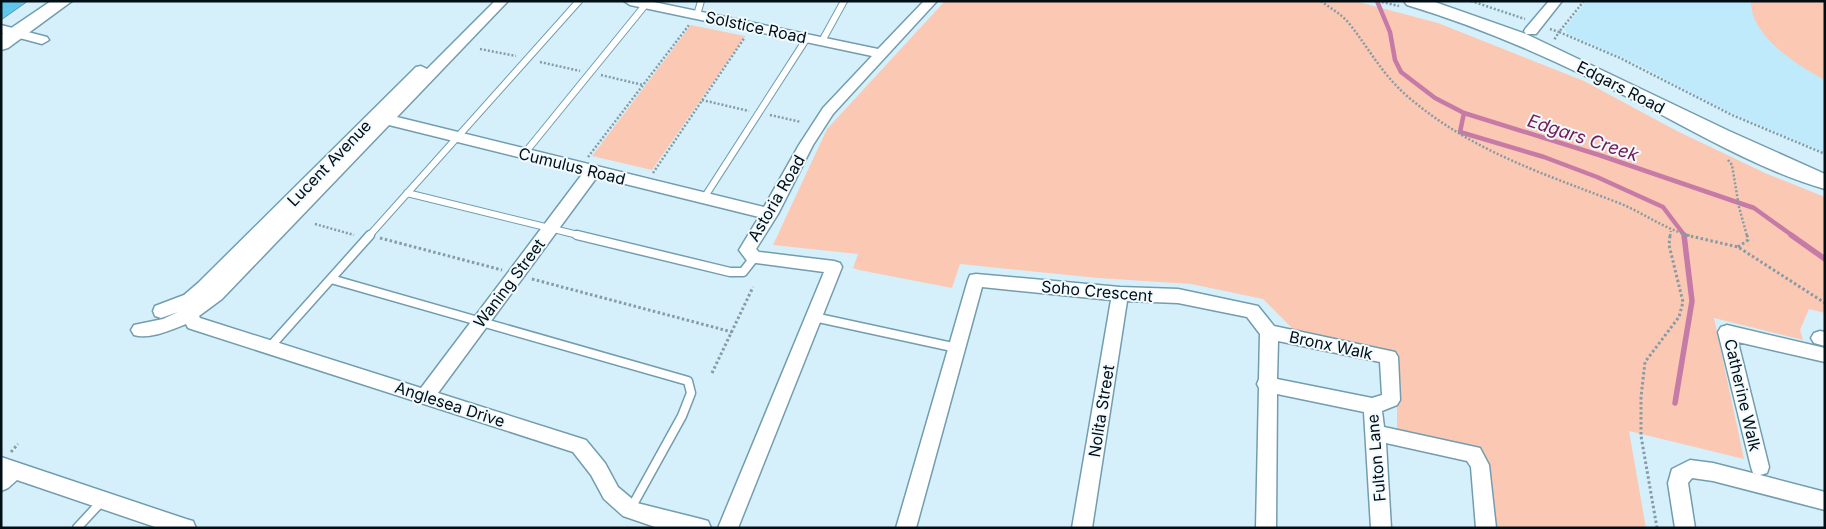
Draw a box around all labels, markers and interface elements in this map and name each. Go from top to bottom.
street label: Solstice Road [704,7,808,47]
street label: Edgars Road [1574,56,1668,118]
water label: Edgars Creek [1525,110,1642,166]
street label: Lucent Avenue [283,116,375,210]
street label: Cumulus Road [516,143,628,189]
street label: Astoria Road [743,151,809,245]
street label: Waning Street [469,235,549,331]
street label: Soho Crescent [1040,276,1154,306]
street label: Bronx Walk [1287,326,1375,364]
street label: Catherine Walk [1720,337,1766,453]
street label: Nolita Street [1084,363,1118,459]
street label: Anglesea Drive [392,377,508,431]
street label: Fulton Lane [1362,413,1390,503]

